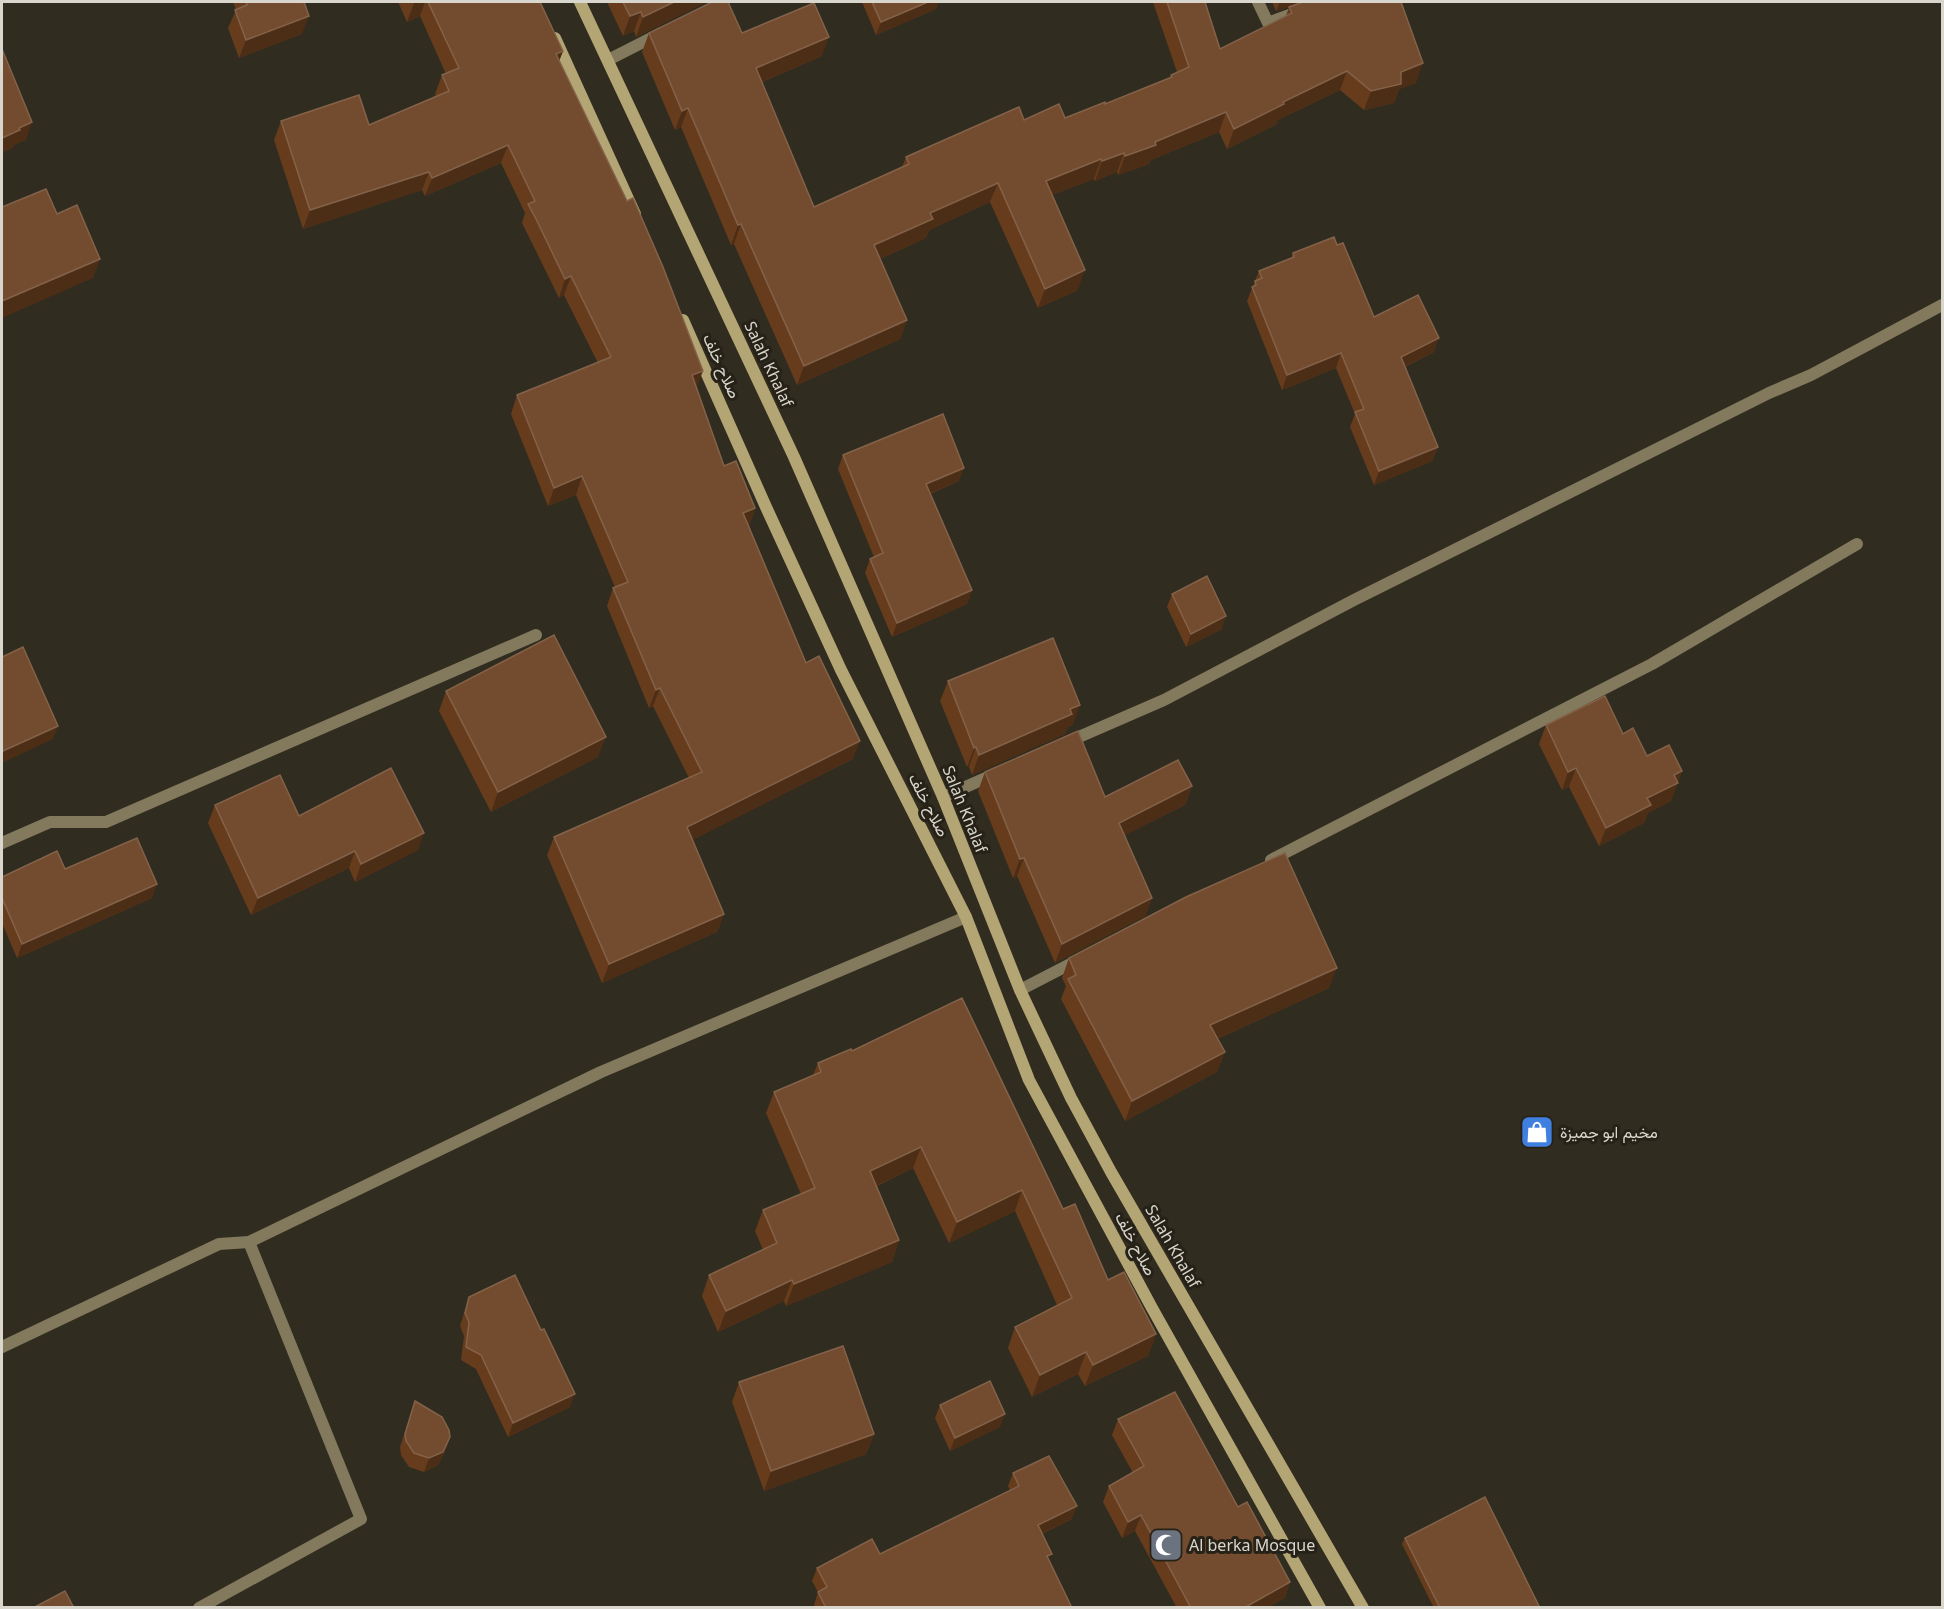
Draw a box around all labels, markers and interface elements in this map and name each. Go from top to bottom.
street label: Salah Khalaf [740,318,799,412]
street label: صلاح خلف [697,330,746,402]
street label: Salah Khalaf [938,762,993,857]
street label: صلاح خلف [903,769,954,841]
shop icon: مخيم ابو جميزة [1519,1114,1555,1150]
place label: مخيم ابو جميزة [1560,1121,1658,1143]
street label: Salah Khalaf [1140,1201,1206,1293]
street label: صلاح خلف [1109,1209,1162,1280]
mosque icon: Al berka Mosque [1148,1527,1184,1563]
place label: Al berka Mosque [1189,1534,1315,1556]

